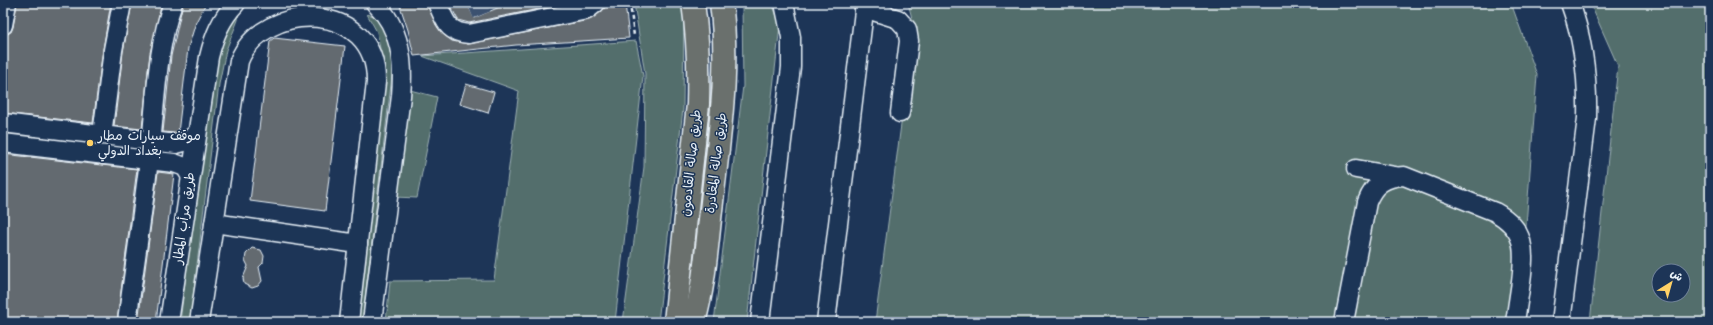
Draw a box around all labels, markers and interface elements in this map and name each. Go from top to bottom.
street label: طريق صالة القادمون [676,109,706,217]
street label: طريق صالة المغادرة [701,112,731,214]
place label: موقف سيارات مطار بغداد الدولي [97,127,201,162]
marker: موقف سيارات مطار بغداد الدولي [85,138,95,148]
street label: طريق مرأب المطار [169,171,199,266]
north arrow [1651,263,1691,303]
text: ش [1667,266,1686,285]

